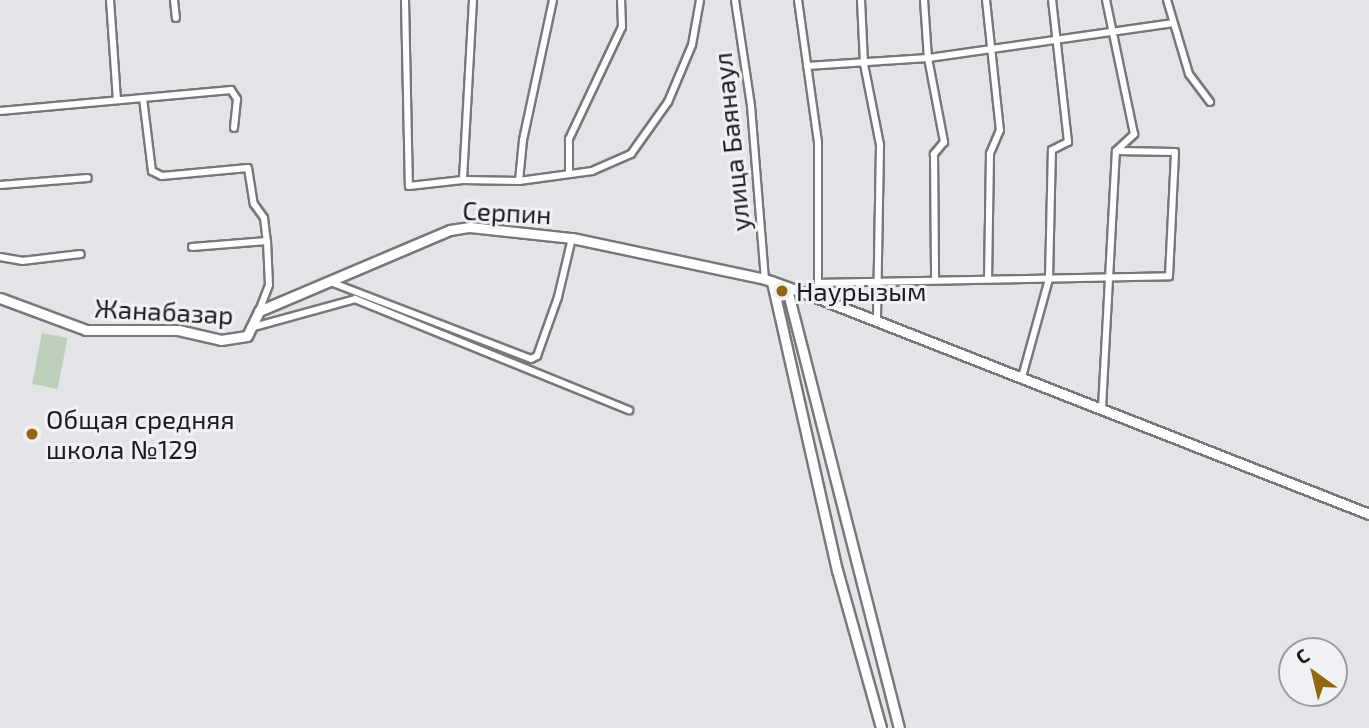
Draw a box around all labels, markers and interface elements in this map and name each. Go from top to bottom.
street label: улица Баянаул [706,51,756,233]
street label: Серпин [462,194,552,230]
place label: Наурызым [796,275,927,307]
marker: Наурызым [774,283,790,299]
street label: Жанабазар [94,292,234,330]
place label: Общая средняя школа №129 [46,403,235,464]
marker: Общая средняя школа №129 [24,426,40,442]
north arrow [1278,637,1348,707]
text: С [1291,643,1313,668]

